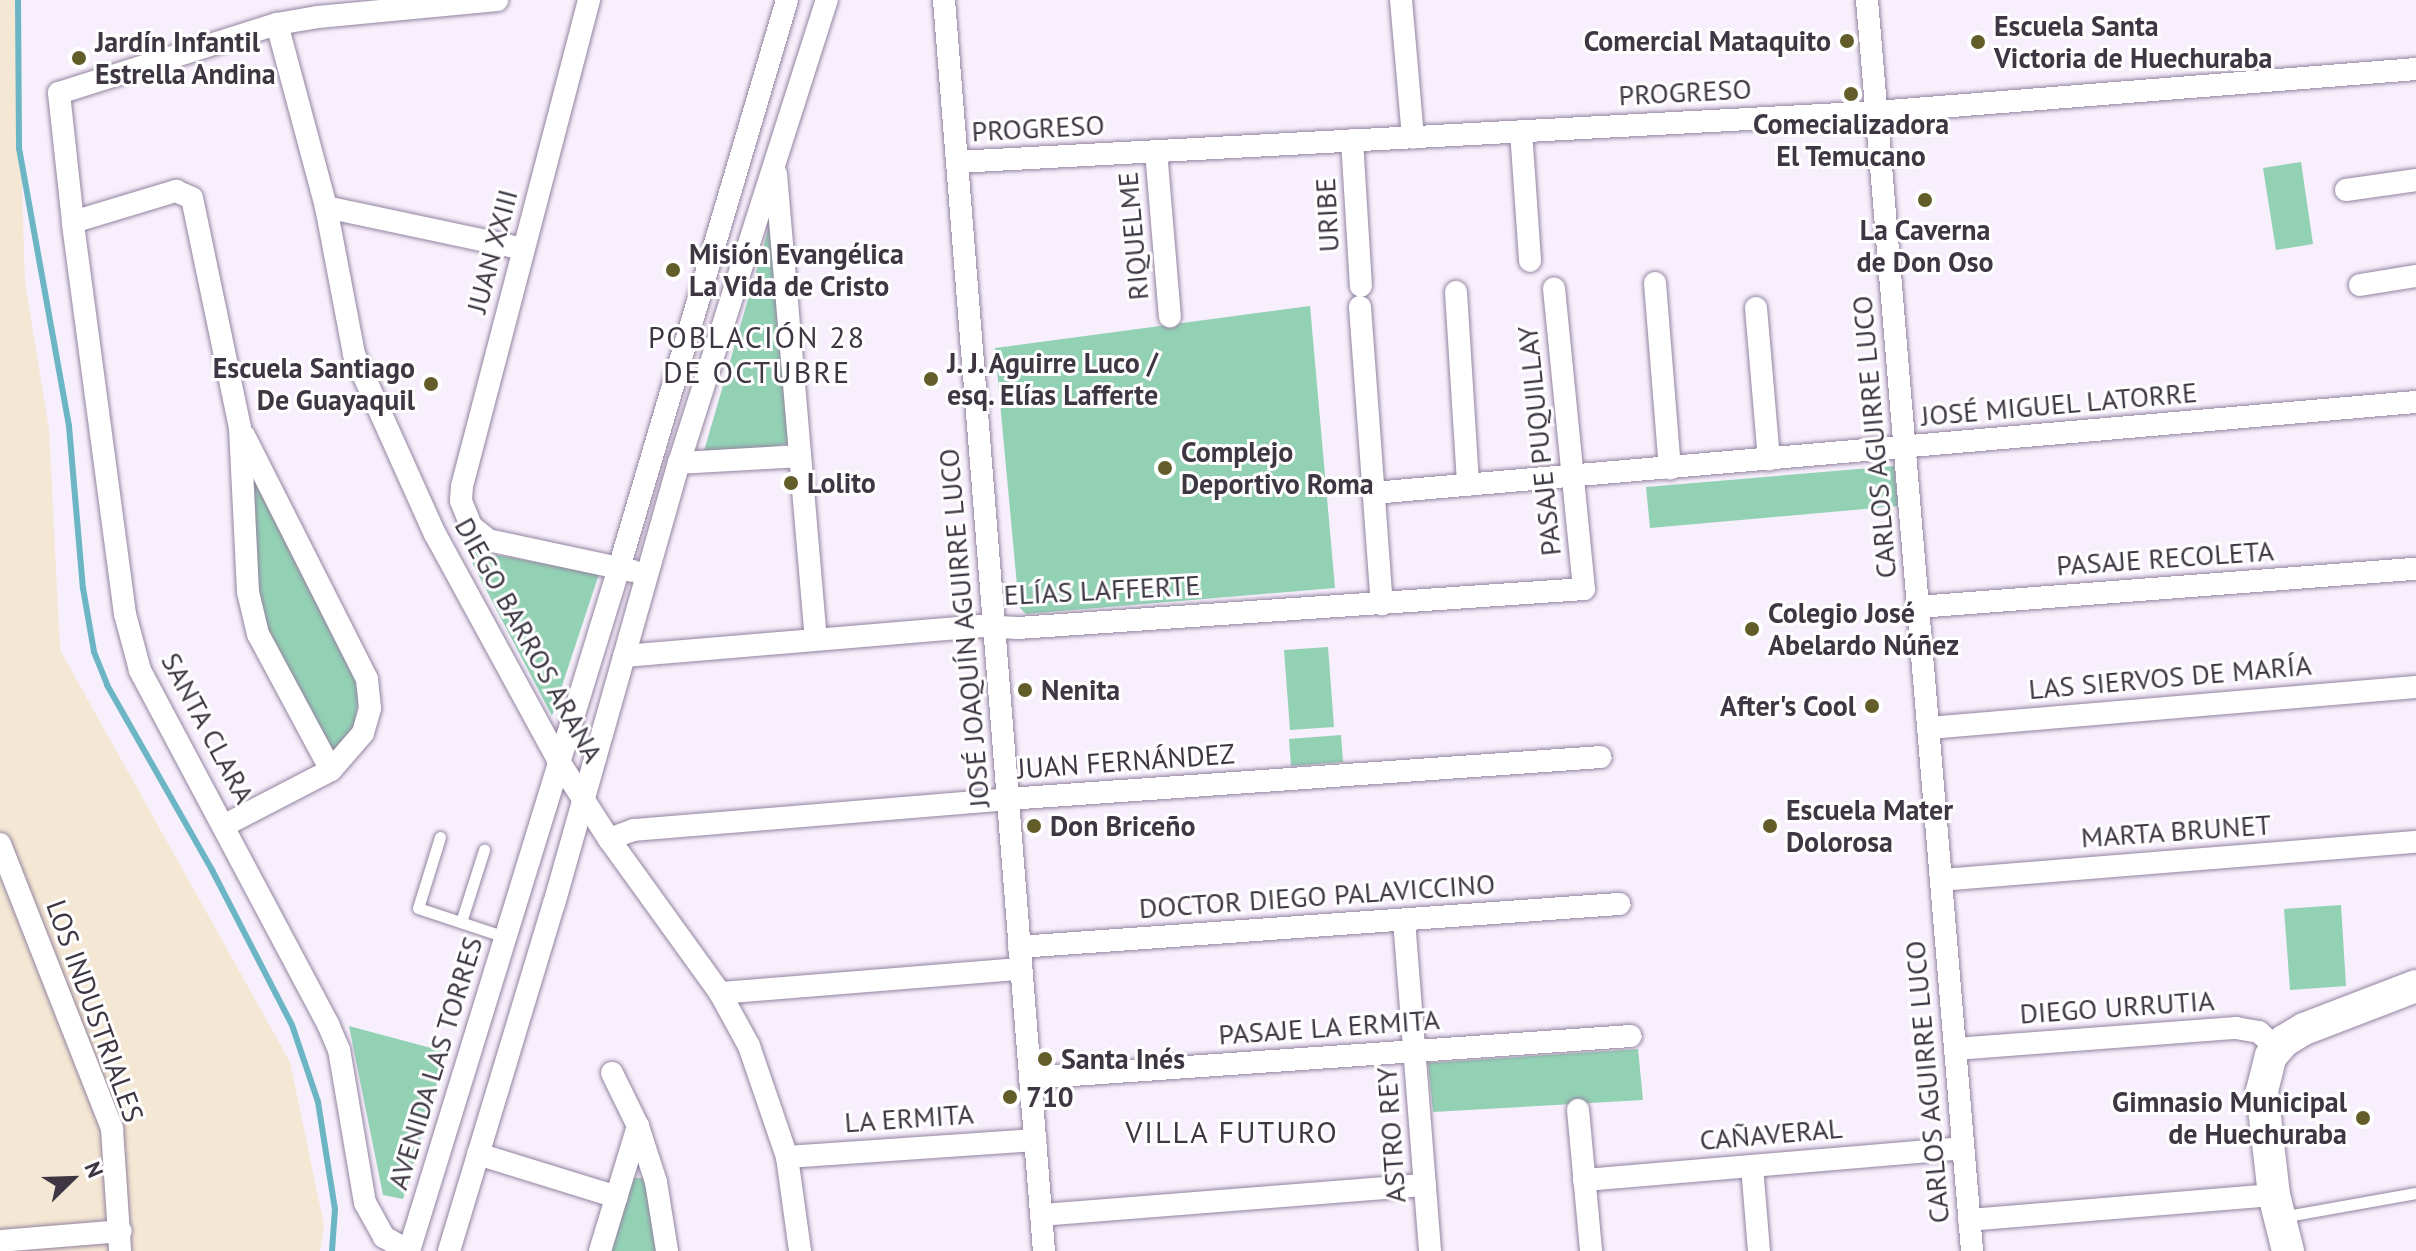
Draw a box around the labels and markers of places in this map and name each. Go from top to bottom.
place label: Escuela Santa Victoria de Huechuraba [1994,9,2272,75]
place label: Comercial Mataquito [1584,24,1831,58]
place label: Jardín Infantil Estrella Andina [95,25,277,91]
marker: Comercial Mataquito [1838,32,1856,50]
marker: Escuela Santa Victoria de Huechuraba [1969,33,1987,51]
marker: Jardín Infantil Estrella Andina [70,49,88,67]
marker: Comecializadora El Temucano [1842,85,1860,103]
place label: Comecializadora El Temucano [1753,107,1949,173]
marker: La Caverna de Don Oso [1916,191,1934,209]
place label: La Caverna de Don Oso [1856,213,1994,279]
place label: Misión Evangélica La Vida de Cristo [689,237,904,303]
marker: Misión Evangélica La Vida de Cristo [664,261,682,279]
place label: J. J. Aguirre Luco / esq. Elías Lafferte [947,346,1163,412]
place label: Escuela Santiago De Guayaquil [213,351,415,417]
marker: J. J. Aguirre Luco / esq. Elías Lafferte [922,370,940,388]
marker: Escuela Santiago De Guayaquil [422,375,440,393]
place label: Complejo Deportivo Roma [1181,435,1374,501]
marker: Complejo Deportivo Roma [1156,459,1174,477]
place label: Lolito [807,466,876,500]
marker: Lolito [782,474,800,492]
place label: Colegio José Abelardo Núñez [1768,596,1959,662]
marker: Colegio José Abelardo Núñez [1743,620,1761,638]
place label: Nenita [1041,673,1120,707]
marker: Nenita [1016,681,1034,699]
place label: After's Cool [1720,689,1856,723]
marker: After's Cool [1863,697,1881,715]
place label: Escuela Mater Dolorosa [1786,793,1953,859]
place label: Don Briceño [1050,809,1196,843]
marker: Don Briceño [1025,817,1043,835]
marker: Escuela Mater Dolorosa [1761,817,1779,835]
place label: Santa Inés [1061,1042,1185,1076]
marker: Santa Inés [1036,1050,1054,1068]
place label: 710 [1026,1080,1074,1114]
place label: Gimnasio Municipal de Huechuraba [2112,1085,2347,1151]
marker: 710 [1001,1088,1019,1106]
marker: Gimnasio Municipal de Huechuraba [2354,1109,2372,1127]

